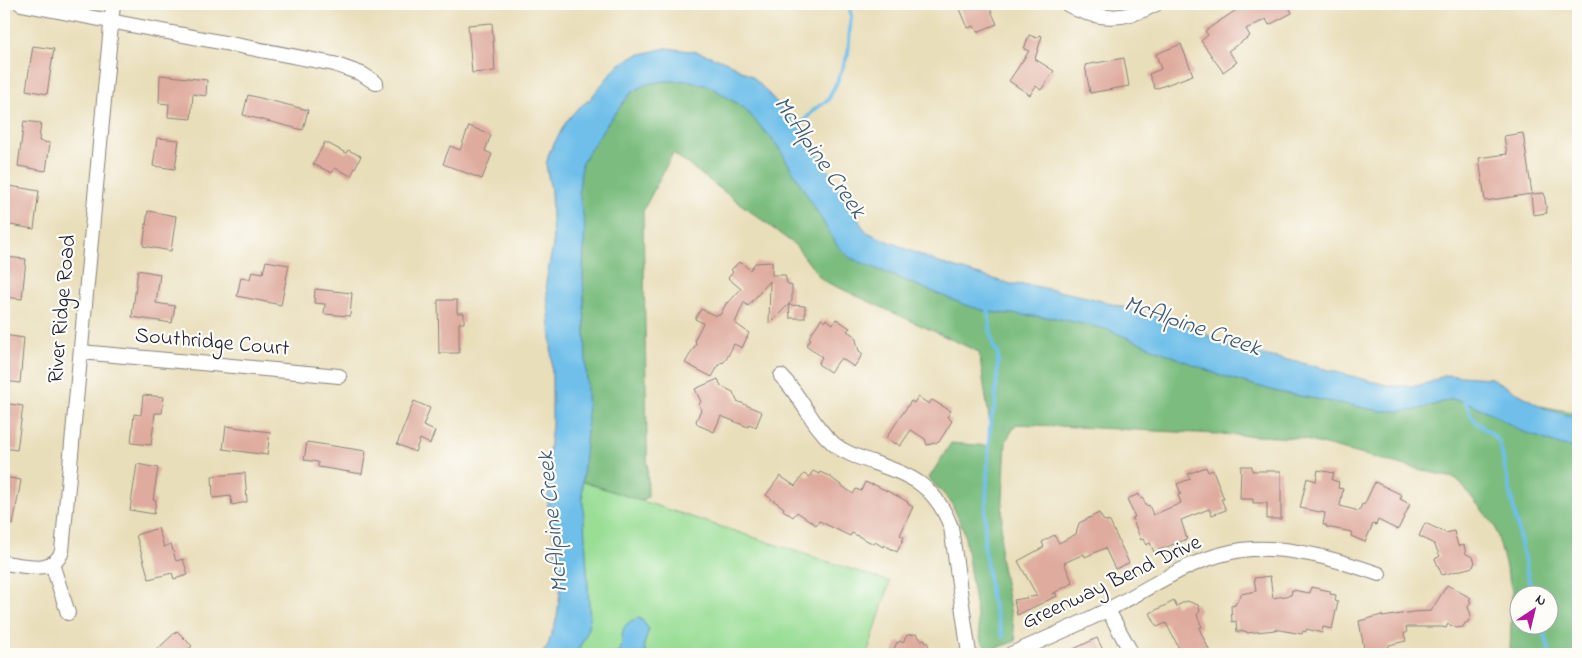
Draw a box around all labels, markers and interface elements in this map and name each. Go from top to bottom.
water label: McAlpine Creek [764,90,875,228]
street label: River Ridge Road [41,233,86,385]
water label: McAlpine Creek [1119,287,1267,367]
street label: Southridge Court [134,320,291,367]
water label: McAlpine Creek [529,448,579,595]
street label: Greenway Bend Drive [1017,527,1207,640]
north arrow [1510,586,1560,636]
text: N [1531,589,1550,612]

